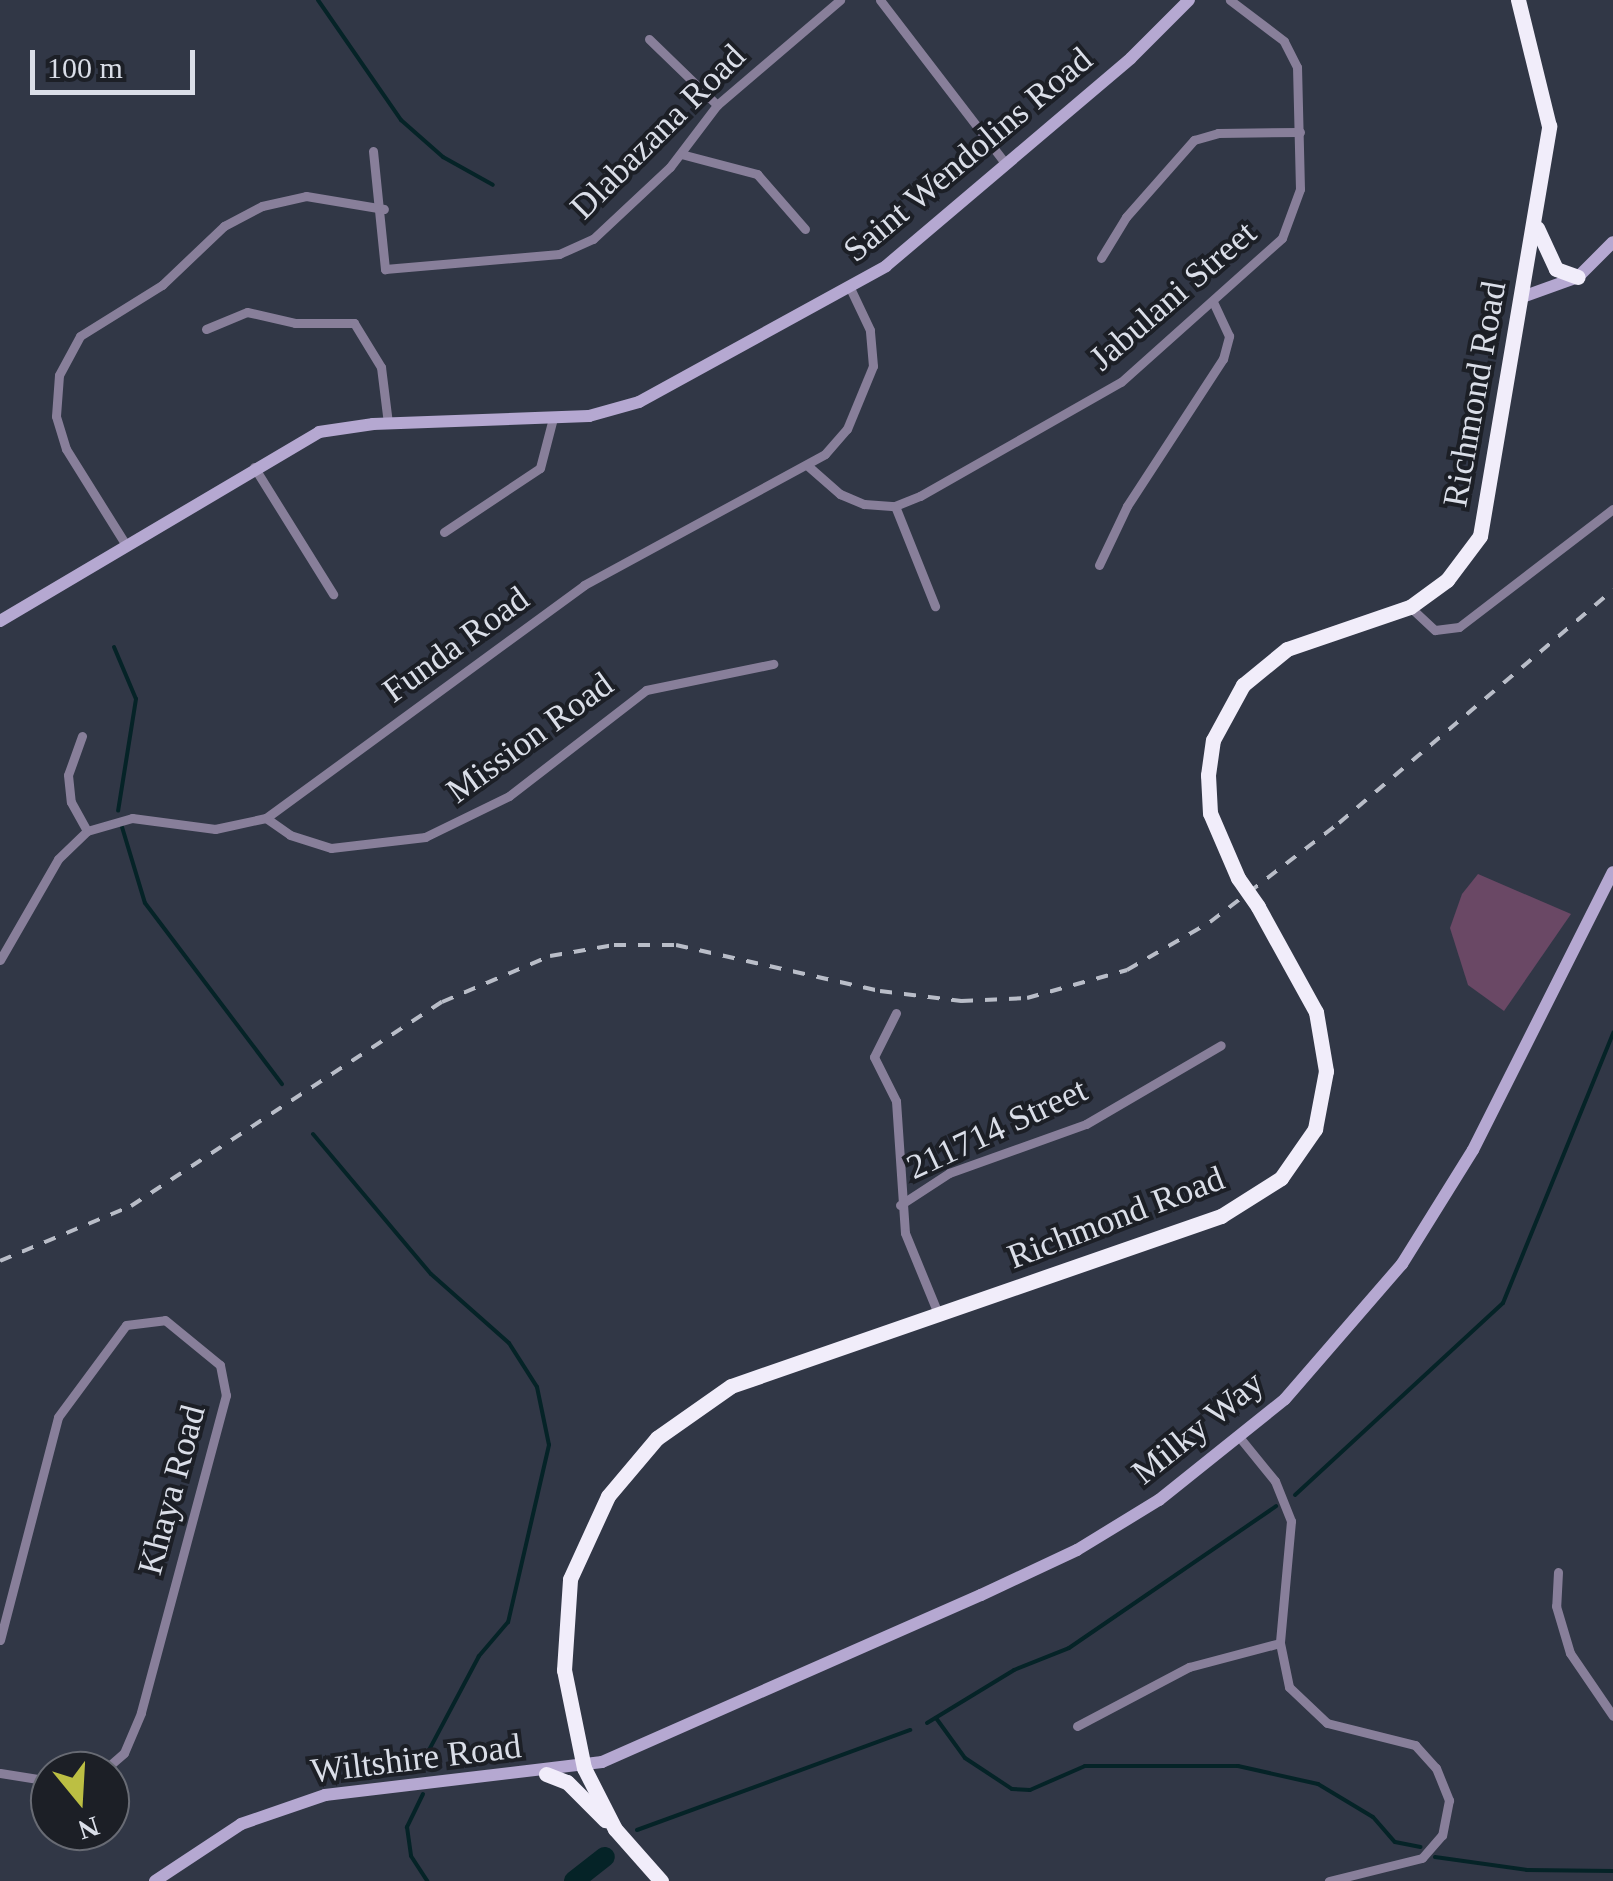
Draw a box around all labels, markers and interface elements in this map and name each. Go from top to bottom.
scale bar [35,30,200,92]
street label: Dlabazana Road [562,36,754,228]
street label: Saint Wendolins Road [835,39,1101,271]
text: 100 m [47,51,123,84]
street label: Jabulani Street [1081,212,1265,380]
street label: Richmond Road [1434,278,1516,510]
street label: Funda Road [375,578,537,712]
street label: Mission Road [439,664,621,812]
street label: 211714 Street [900,1069,1094,1189]
street label: Richmond Road [1002,1157,1230,1279]
street label: Milky Way [1124,1362,1272,1494]
street label: Khaya Road [129,1401,215,1579]
street label: Wiltshire Road [308,1725,524,1793]
north arrow [30,1751,130,1851]
text: N [74,1810,103,1846]

